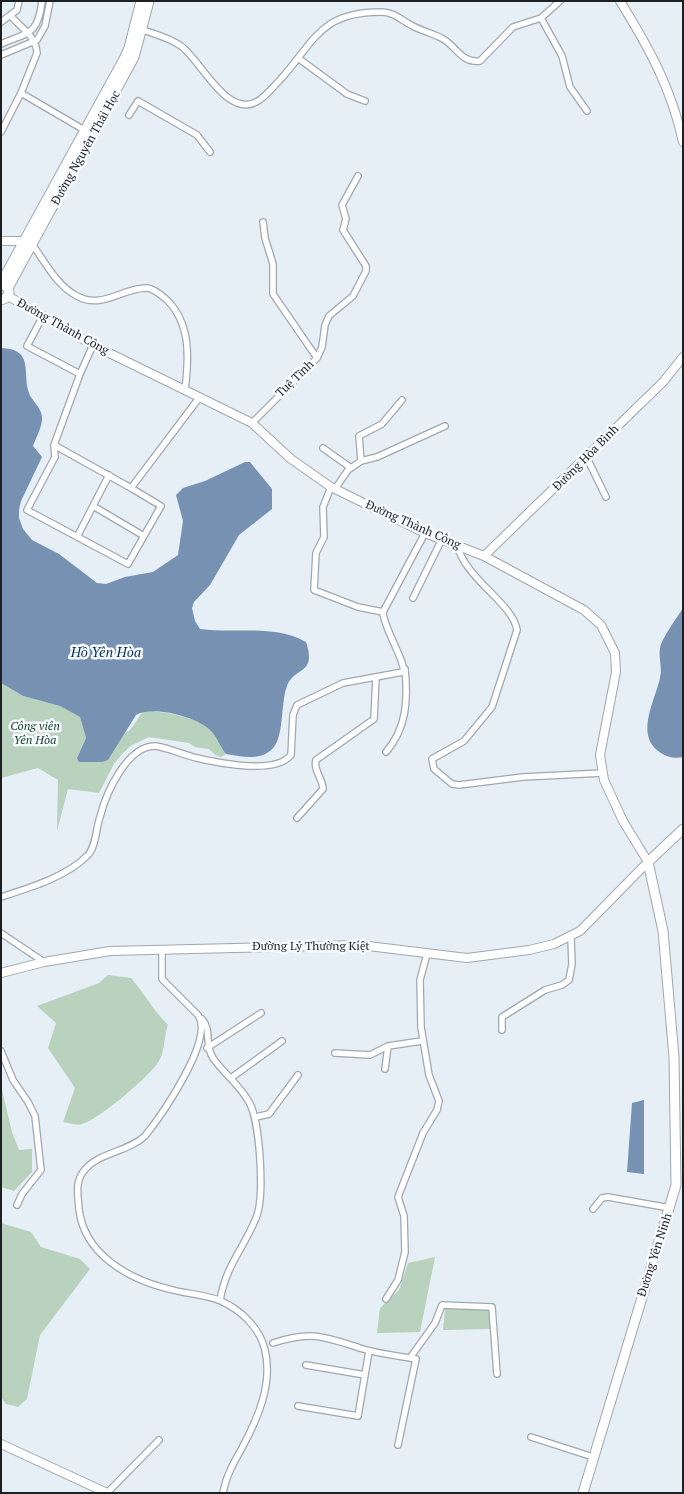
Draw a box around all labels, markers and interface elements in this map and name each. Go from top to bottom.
street label: Đường Nguyễn Thái Học [49,88,123,208]
street label: Đường Thành Công [15,296,111,358]
street label: Tuệ Tĩnh [273,357,317,401]
street label: Đường Hòa Bình [550,422,622,494]
street label: Đường Thành Công [363,498,463,552]
water label: Hồ Yên Hòa [71,645,141,661]
park label: Công viên Yên Hòa [10,720,60,748]
street label: Đường Lý Thường Kiệt [252,940,370,954]
street label: Đường Yên Ninh [635,1211,675,1299]

